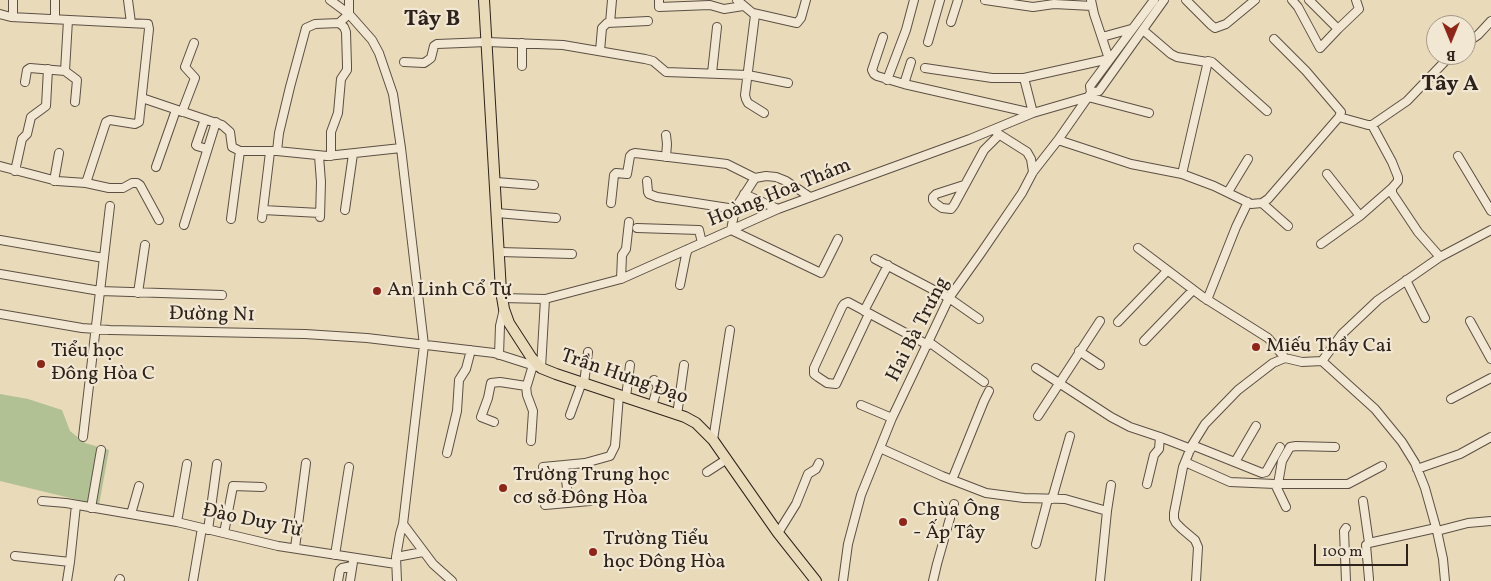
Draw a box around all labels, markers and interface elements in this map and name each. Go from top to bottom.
district label: Tây B [404,8,460,34]
north arrow [1426,15,1476,65]
text: B [1446,45,1456,64]
district label: Tây A [1421,73,1479,99]
street label: Hoàng Hoa Thám [705,154,855,234]
street label: Hai Bà Trưng [882,274,956,386]
place label: An Linh Cổ Tự [387,279,512,303]
marker: An Linh Cổ Tự [371,285,383,297]
street label: Đường N1 [169,303,255,329]
place label: Miếu Thầy Cai [1266,335,1392,359]
place label: Tiểu học Đông Hòa C [51,340,155,387]
marker: Miếu Thầy Cai [1250,341,1262,353]
street label: Trần Hưng Đạo [557,345,691,411]
marker: Tiểu học Đông Hòa C [35,358,47,370]
place label: Trường Trung học cơ sở Đông Hòa [513,464,670,511]
marker: Trường Trung học cơ sở Đông Hòa [497,482,509,494]
place label: Chùa Ông - Ấp Tây [913,499,1000,546]
street label: Đào Duy Từ [200,500,304,544]
marker: Chùa Ông - Ấp Tây [897,516,909,528]
place label: Trường Tiểu học Đông Hòa [603,528,726,575]
scale bar [1316,534,1410,566]
text: 100 m [1322,542,1362,563]
marker: Trường Tiểu học Đông Hòa [587,546,599,558]

